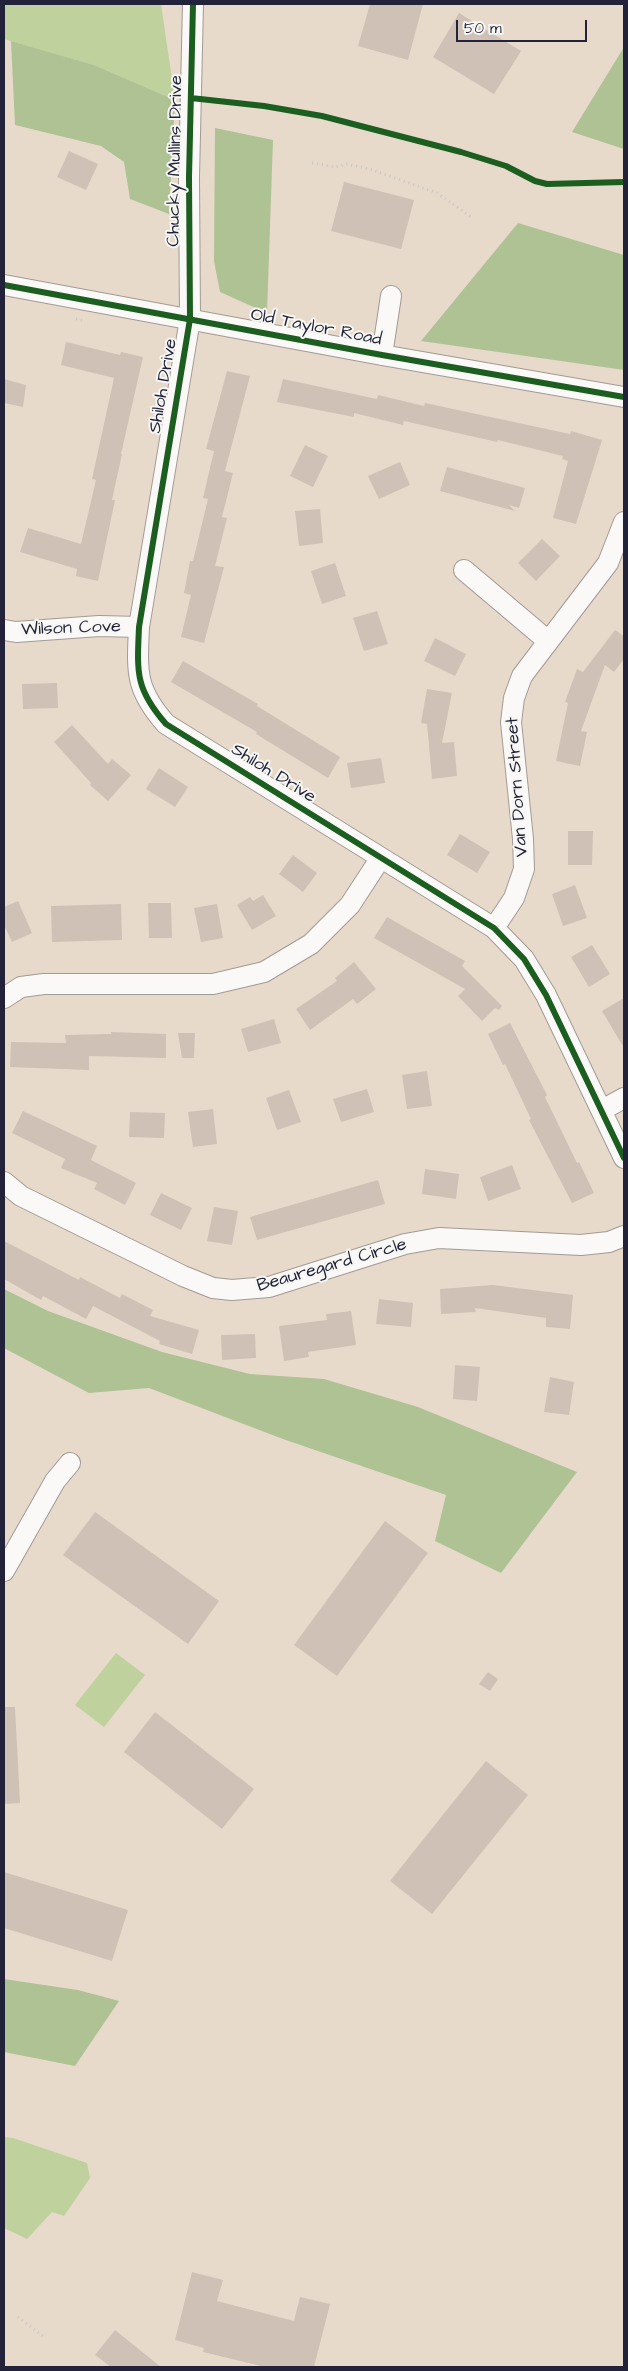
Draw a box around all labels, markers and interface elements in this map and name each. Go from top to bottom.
scale bar [458,10,589,42]
text: 50 m [464,18,502,39]
street label: Chucky Mullins Drive [164,75,188,247]
street label: Old Taylor Road [249,305,383,351]
street label: Shiloh Drive [145,337,183,435]
street label: Wilson Cove [21,616,121,642]
street label: Van Dorn Street [502,716,534,858]
street label: Shiloh Drive [227,739,319,809]
street label: Beauregard Circle [255,1234,409,1298]

